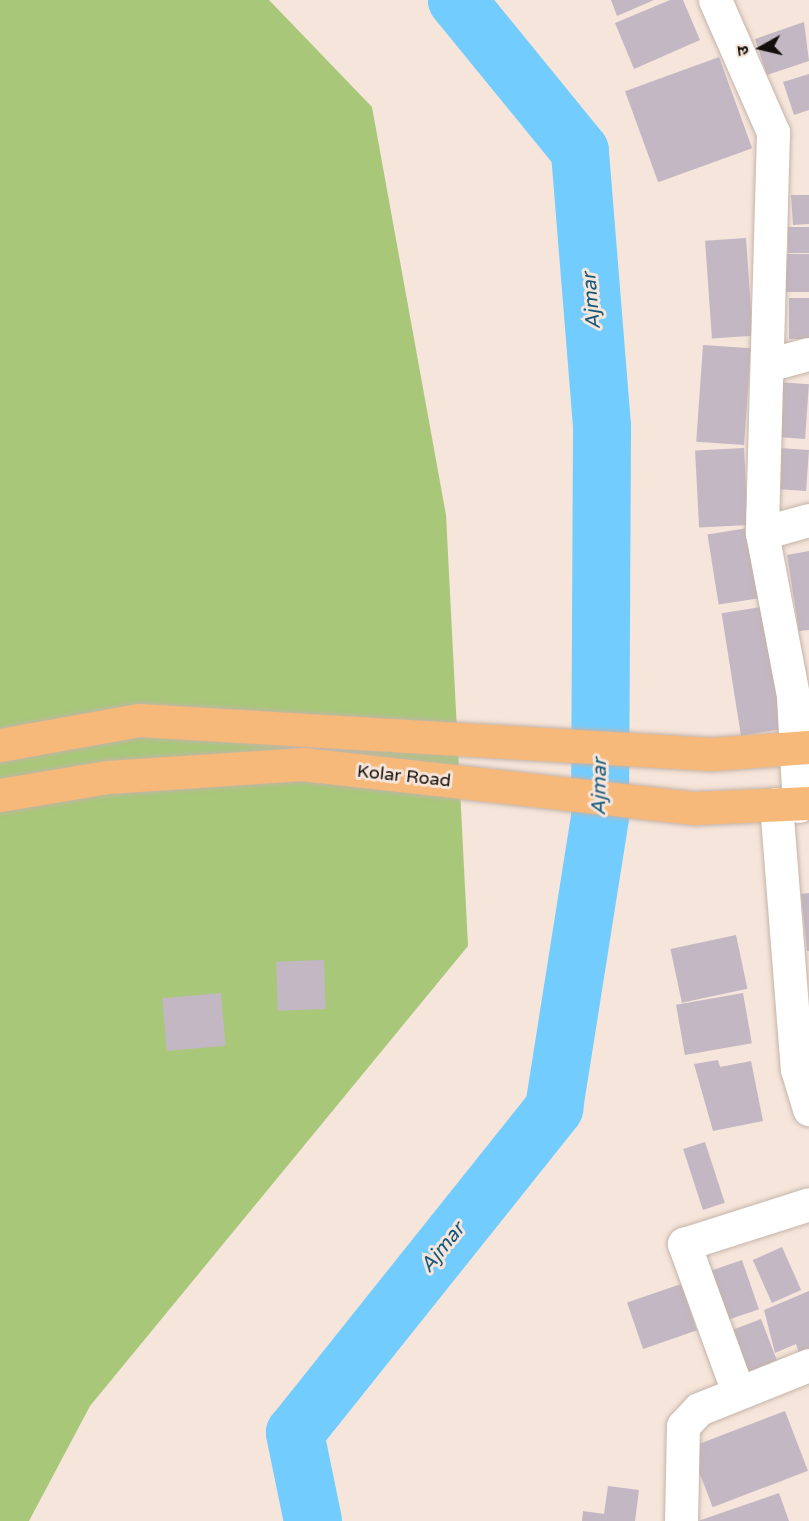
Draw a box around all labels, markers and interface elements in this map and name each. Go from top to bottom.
north arrow [731,18,791,78]
text: उ [733,44,754,57]
water label: Ajmar [578,272,606,330]
water label: Ajmar [588,758,612,816]
street label: Kolar Road [356,760,452,792]
water label: Ajmar [416,1218,470,1278]

